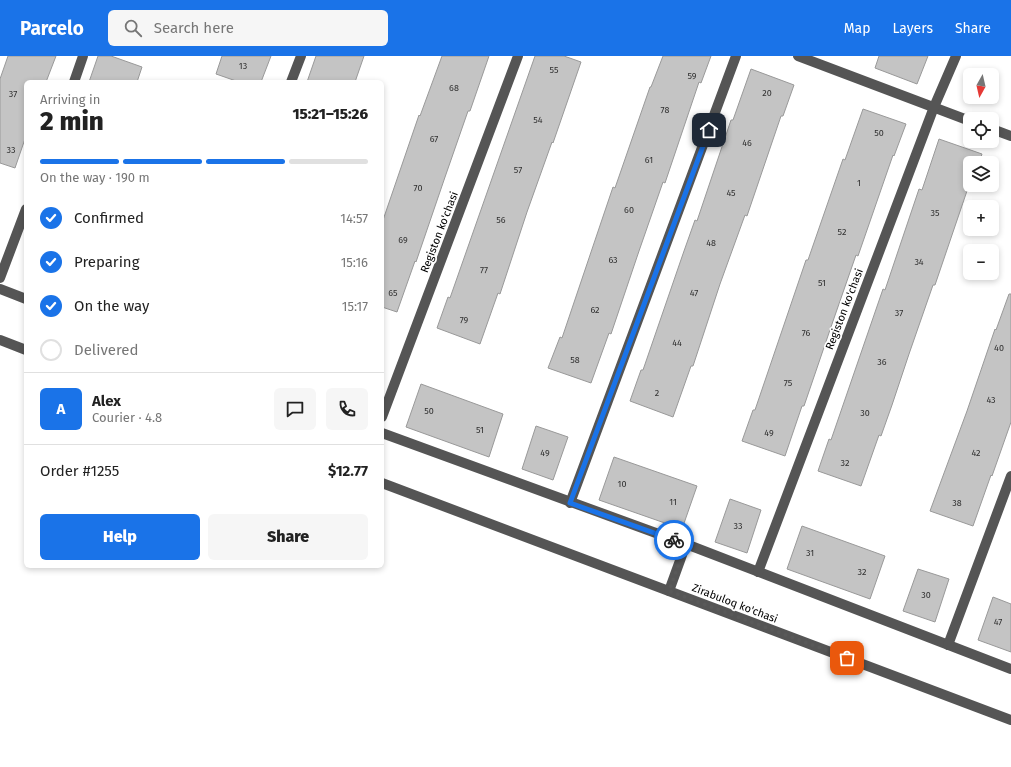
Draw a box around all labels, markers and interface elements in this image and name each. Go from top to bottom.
search box [108,10,388,46]
text: Parcelo [20,17,84,40]
icon: search [122,17,144,39]
text: Search here [154,19,234,37]
text: Map [844,20,870,37]
text: Layers [892,20,933,37]
text: Share [955,20,991,37]
house number: 13 [239,61,247,71]
house number: 55 [550,65,559,75]
north arrow [963,68,999,104]
map controls [963,68,999,280]
house number: 59 [687,71,697,81]
house number: 68 [449,83,459,93]
house number: 20 [762,88,772,98]
house number: 37 [9,89,17,99]
text: Arriving in [40,92,100,107]
text: 15:21–15:26 [292,105,368,123]
house number: 78 [661,105,669,115]
text: 2 min [40,106,104,137]
button: locate [963,112,999,148]
pin [692,113,726,147]
house number: 54 [533,115,543,125]
icon: home [698,119,720,141]
house number: 50 [874,128,884,138]
house number: 67 [430,134,438,144]
house number: 46 [742,138,752,148]
house number: 33 [7,145,15,155]
house number: 61 [645,155,653,165]
button: layers [963,156,999,192]
house number: 57 [514,165,522,175]
text: On the way · 190 m [40,170,150,185]
house number: 1 [857,178,861,188]
house number: 70 [414,183,422,193]
house number: 45 [726,188,736,198]
street label: Registon ko'chasi [418,190,461,275]
button: + [963,200,999,236]
house number: 60 [624,205,634,215]
icon: check [40,207,62,229]
house number: 35 [930,208,940,218]
text: Confirmed [74,209,144,227]
text: 14:57 [340,211,368,226]
house number: 56 [496,215,506,225]
house number: 52 [838,227,846,237]
house number: 69 [398,235,408,245]
house number: 48 [706,238,716,248]
button: − [963,244,999,280]
icon: check [40,251,62,273]
text: Preparing [74,253,139,271]
text: 15:16 [341,255,368,270]
house number: 63 [608,255,618,265]
house number: 34 [914,257,924,267]
house number: 77 [480,265,488,275]
street label: Registon ko'chasi [823,267,866,352]
house number: 51 [818,278,826,288]
house number: 65 [388,288,398,298]
house number: 47 [690,288,698,298]
icon: check [40,295,62,317]
text: On the way [74,297,149,315]
text: 15:17 [342,299,368,314]
house number: 62 [590,305,600,315]
house number: 37 [895,308,903,318]
house number: 79 [460,315,469,325]
house number: 76 [802,328,810,338]
house number: 44 [672,338,682,348]
text: Delivered [74,341,138,359]
house number: 40 [994,343,1004,353]
house number: 58 [570,355,580,365]
house number: 36 [877,357,887,367]
house number: 75 [784,378,793,388]
button: chat [274,388,316,430]
button: phone [326,388,368,430]
house number: 2 [655,388,659,398]
text: Alex [92,392,121,410]
house number: 43 [986,395,996,405]
text: A [57,400,65,418]
house number: 50 [424,406,434,416]
house number: 30 [860,408,870,418]
text: Courier · 4.8 [92,410,162,425]
house number: 51 [476,425,484,435]
house number: 49 [764,428,774,438]
house number: 49 [540,448,550,458]
house number: 42 [971,448,981,458]
house number: 32 [841,458,849,468]
text: Order #1255 [40,462,119,480]
text: $12.77 [328,462,368,480]
house number: 10 [618,479,626,489]
house number: 11 [669,497,677,507]
house number: 38 [952,498,962,508]
button: Help [40,514,200,560]
button: Share [208,514,368,560]
courier [654,520,694,560]
house number: 33 [734,521,742,531]
icon: bike [663,529,685,551]
house number: 31 [806,548,814,558]
house number: 32 [858,567,866,577]
street label: Zirabuloq ko'chasi [690,581,779,626]
house number: 30 [921,590,931,600]
house number: 47 [994,617,1002,627]
pin [830,641,864,675]
icon: bag [836,647,858,669]

